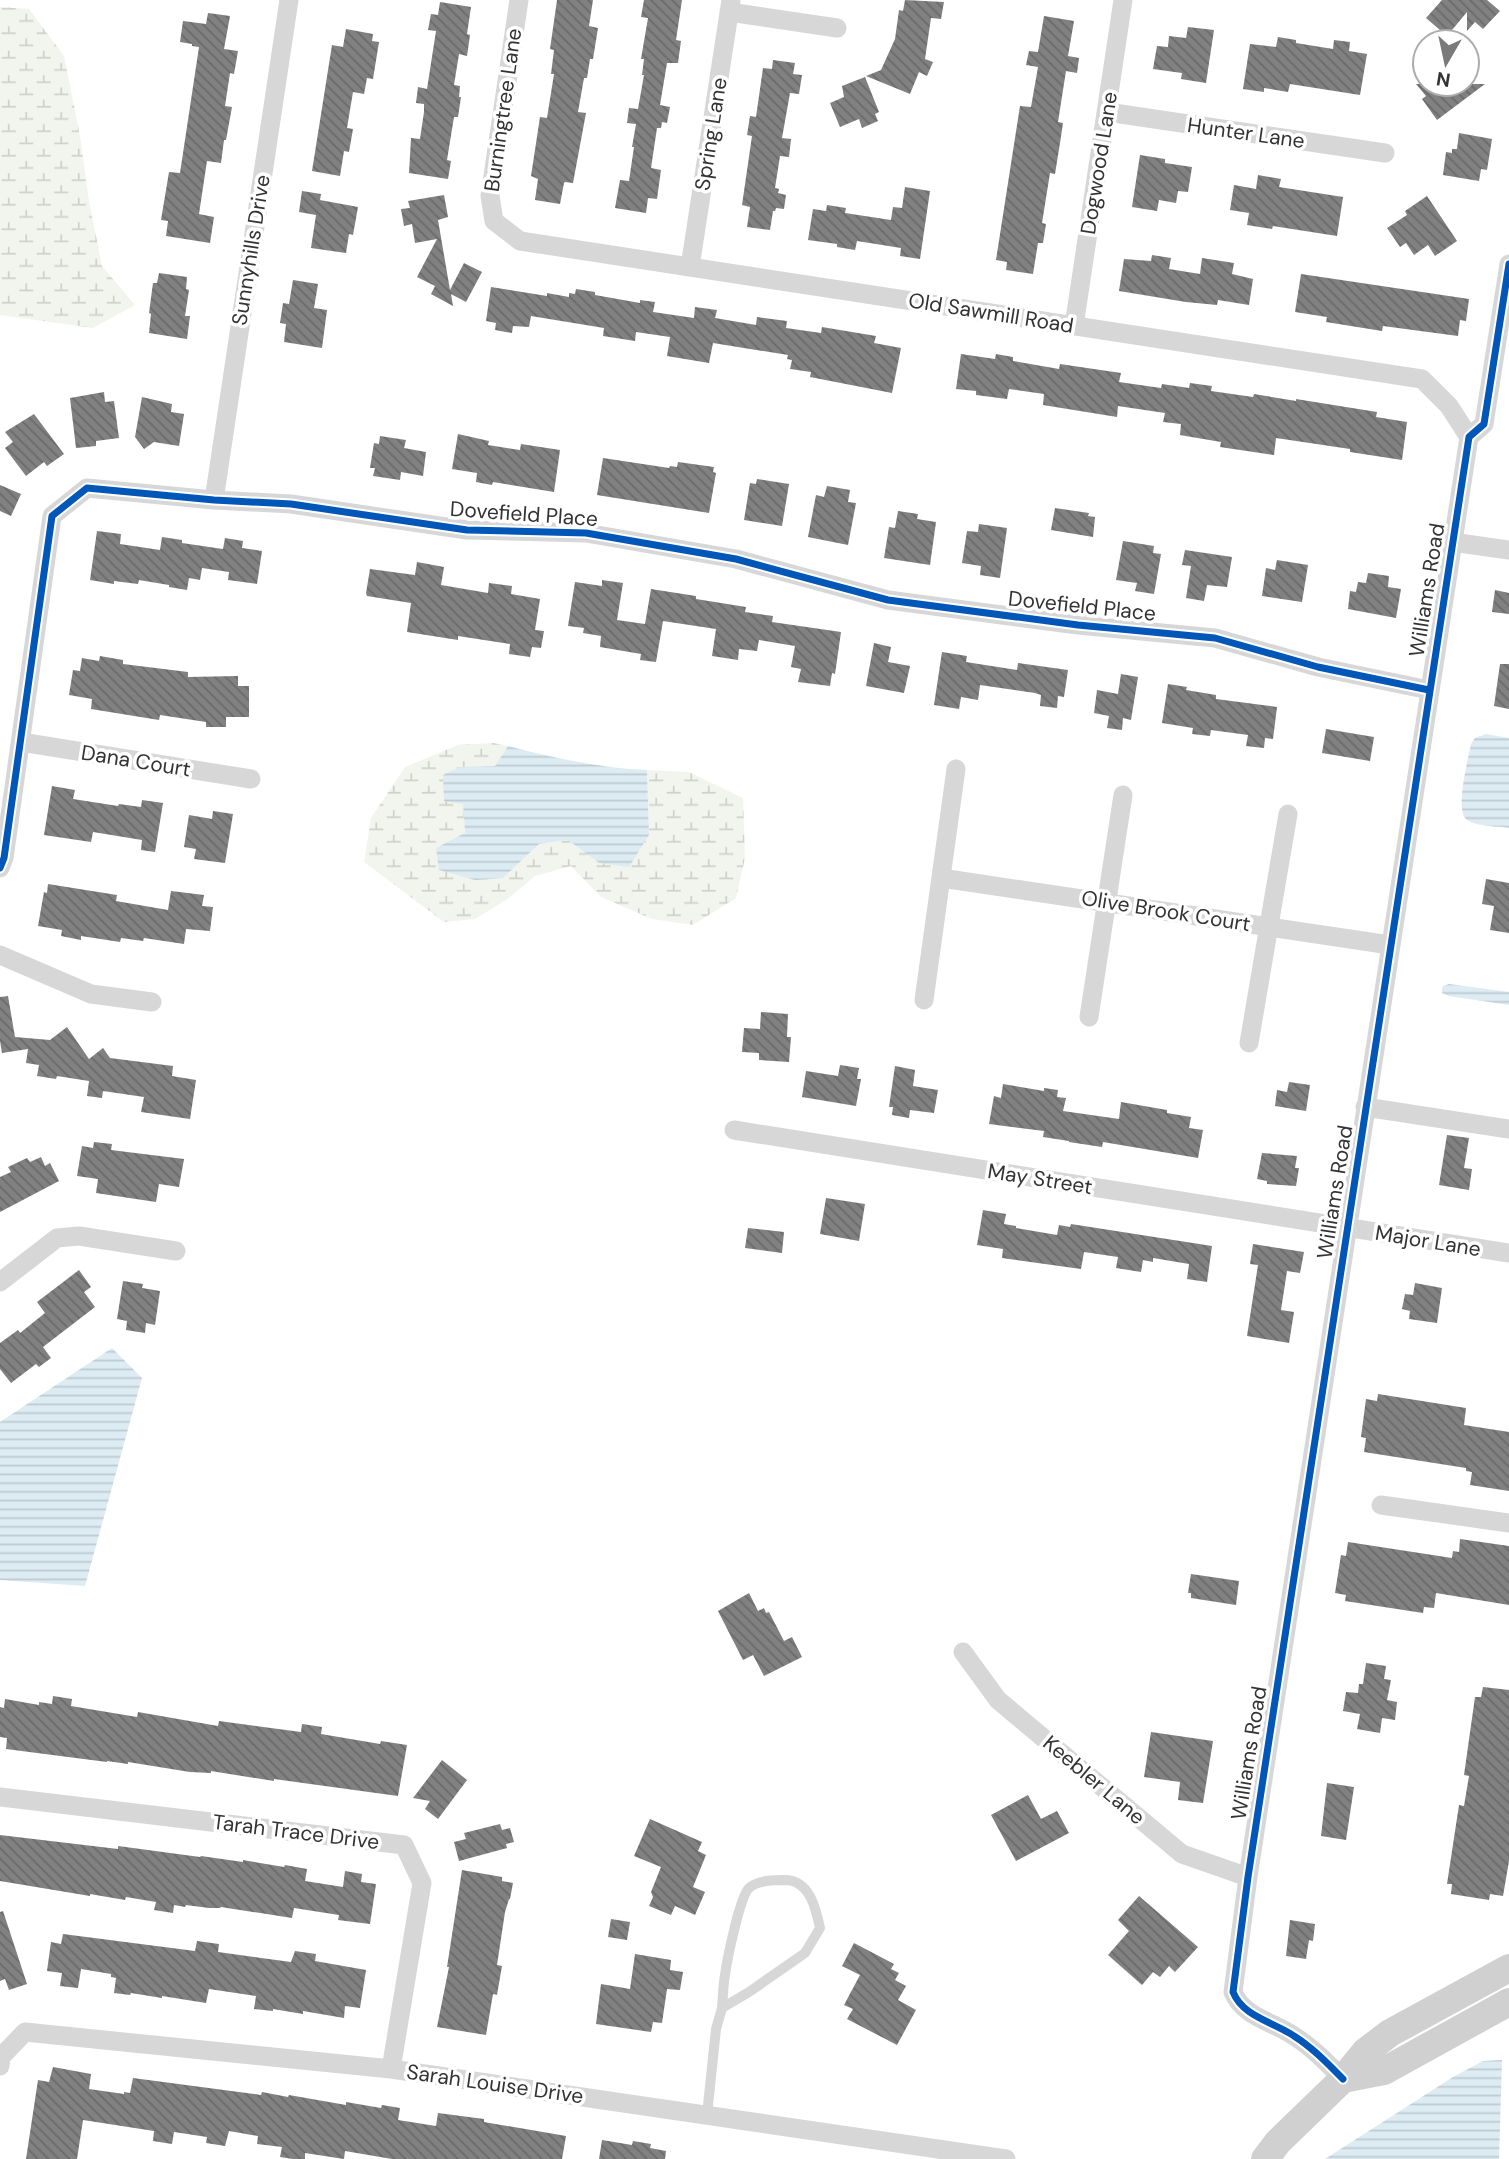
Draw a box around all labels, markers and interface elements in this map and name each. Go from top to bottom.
street label: Burningtree Lane [478,26,528,194]
north arrow [1411,28,1481,98]
text: N [1435,66,1452,93]
street label: Spring Lane [688,75,734,192]
street label: Dogwood Lane [1074,90,1124,236]
street label: Hunter Lane [1186,111,1306,155]
street label: Sunnyhills Drive [225,173,277,327]
street label: Old Sawmill Road [906,286,1076,340]
street label: Dovefield Place [449,495,599,533]
street label: Williams Road [1403,521,1451,659]
street label: Dovefield Place [1007,584,1157,628]
street label: Dana Court [79,739,193,783]
street label: Olive Brook Court [1080,884,1252,938]
street label: Williams Road [1311,1123,1359,1261]
street label: May Street [986,1157,1094,1201]
street label: Major Lane [1373,1219,1483,1263]
street label: Williams Road [1225,1684,1273,1822]
street label: Keebler Lane [1037,1729,1151,1831]
street label: Tarah Trace Drive [211,1808,381,1856]
street label: Sarah Louise Drive [405,2058,585,2110]

